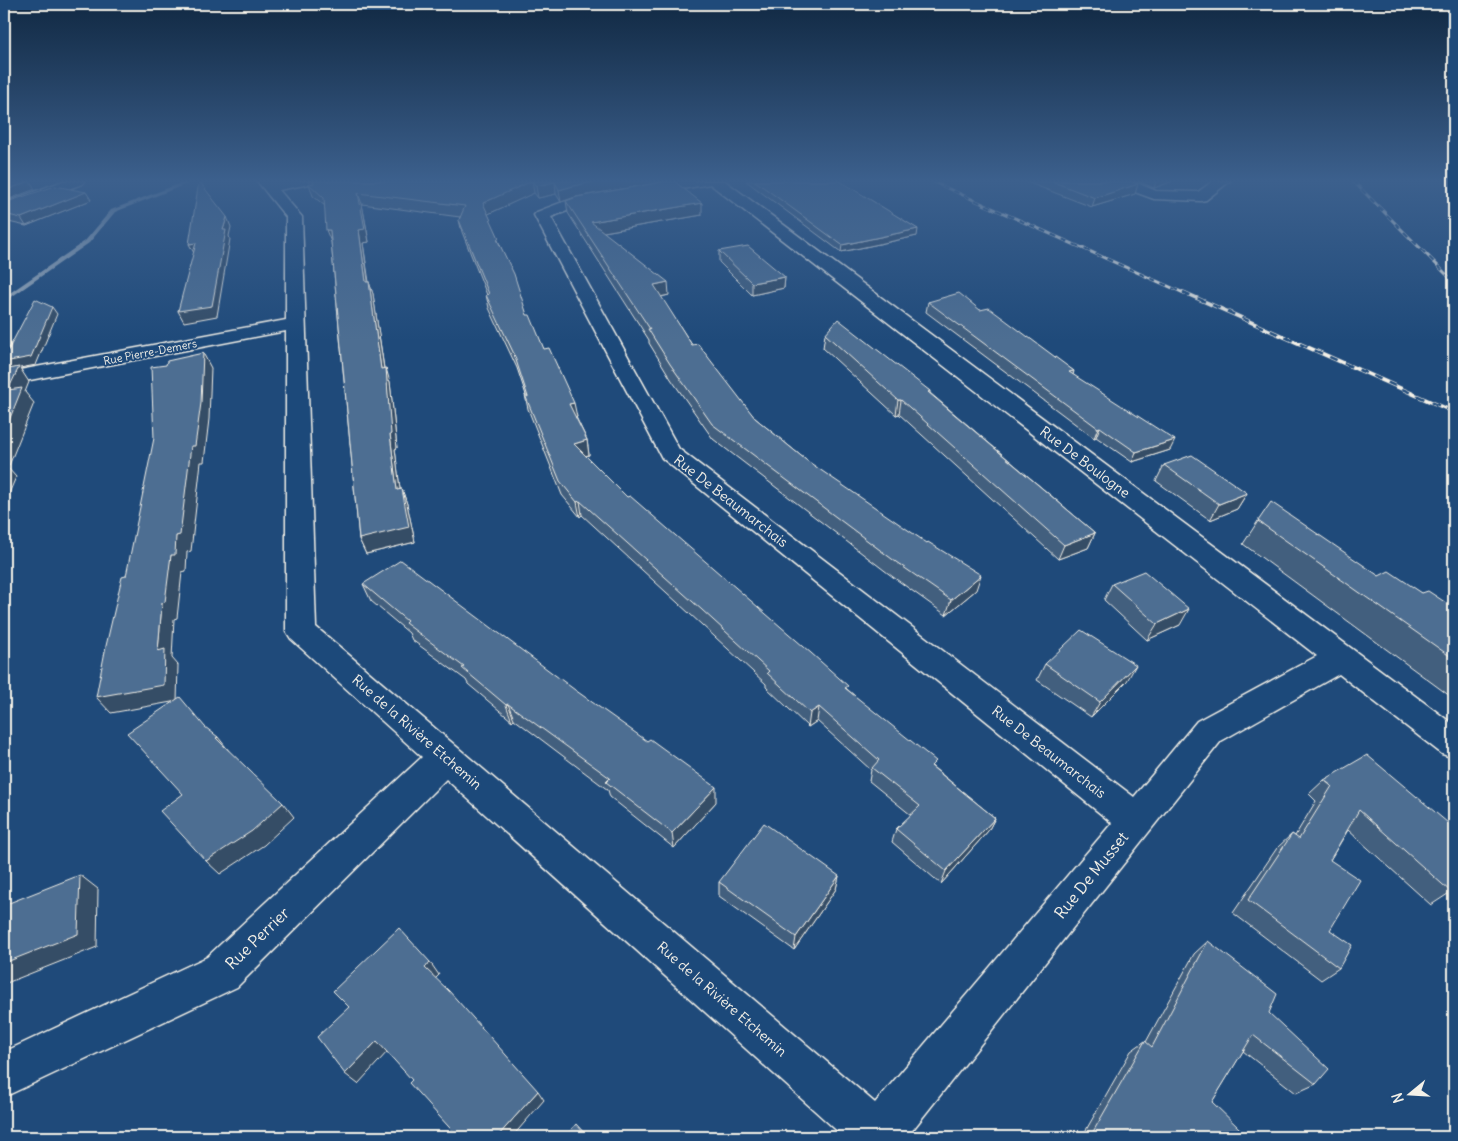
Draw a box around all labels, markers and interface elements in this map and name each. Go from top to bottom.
street label: Rue Pierre-Demers [102,336,198,368]
street label: Rue De Boulogne [1036,422,1134,502]
street label: Rue De Beaumarchais [670,451,792,551]
street label: Rue de la Rivière Etchemin [348,671,486,793]
street label: Rue De Beaumarchais [988,702,1110,802]
street label: Rue De Musset [1050,827,1133,923]
street label: Rue Perrier [221,902,293,973]
street label: Rue de la Rivière Etchemin [653,938,791,1060]
north arrow [1386,1068,1436,1118]
text: N [1388,1091,1408,1105]

